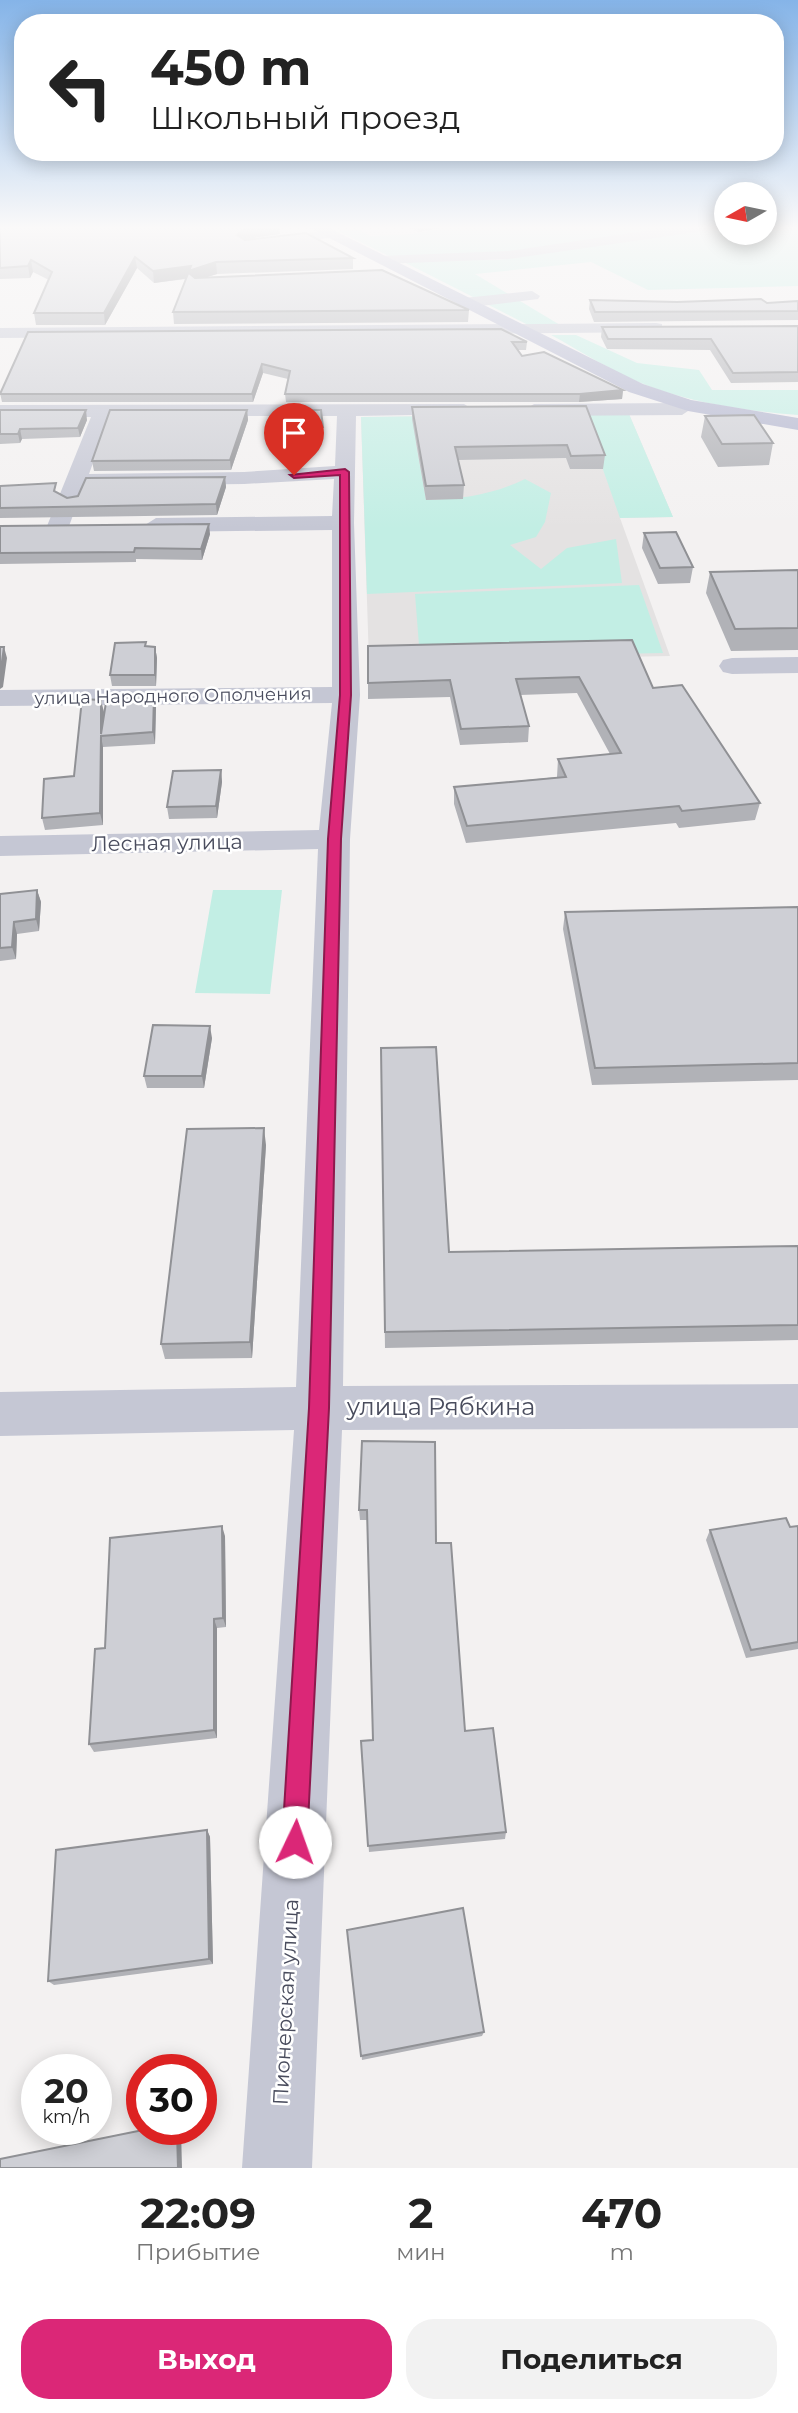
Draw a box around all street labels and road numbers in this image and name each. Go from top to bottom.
street label: улица Народного Ополчения [33,683,312,709]
street label: Лесная улица [91,829,243,856]
street label: улица Рябкина [346,1392,535,1421]
street label: Пионерская улица [268,1898,303,2106]

